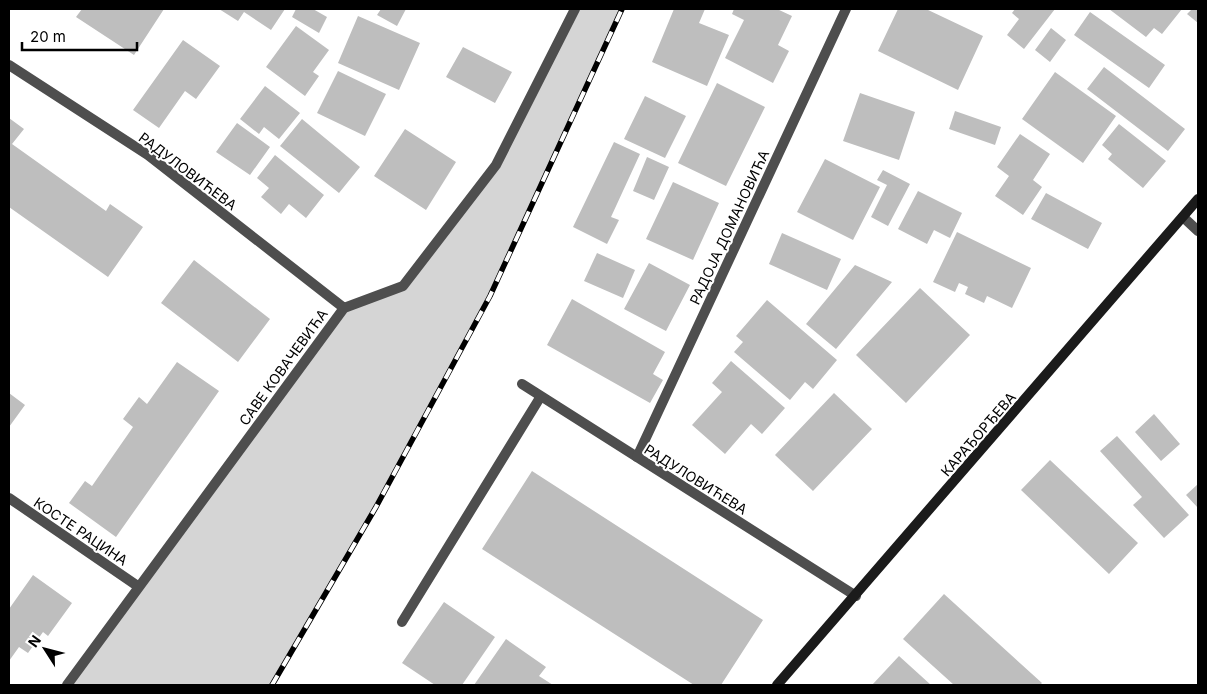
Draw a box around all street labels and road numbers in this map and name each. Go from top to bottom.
street label: РАДУЛОВИЋЕВА [136,129,241,214]
street label: РАДОЈА ДОМАНОВИЋА [686,147,772,307]
street label: САВЕ КОВАЧЕВИЋА [235,305,331,428]
street label: КАРАЂОРЂЕВА [937,388,1019,480]
street label: РАДУЛОВИЋЕВА [641,440,751,518]
street label: КОСТЕ РАЦИНА [31,493,131,569]

